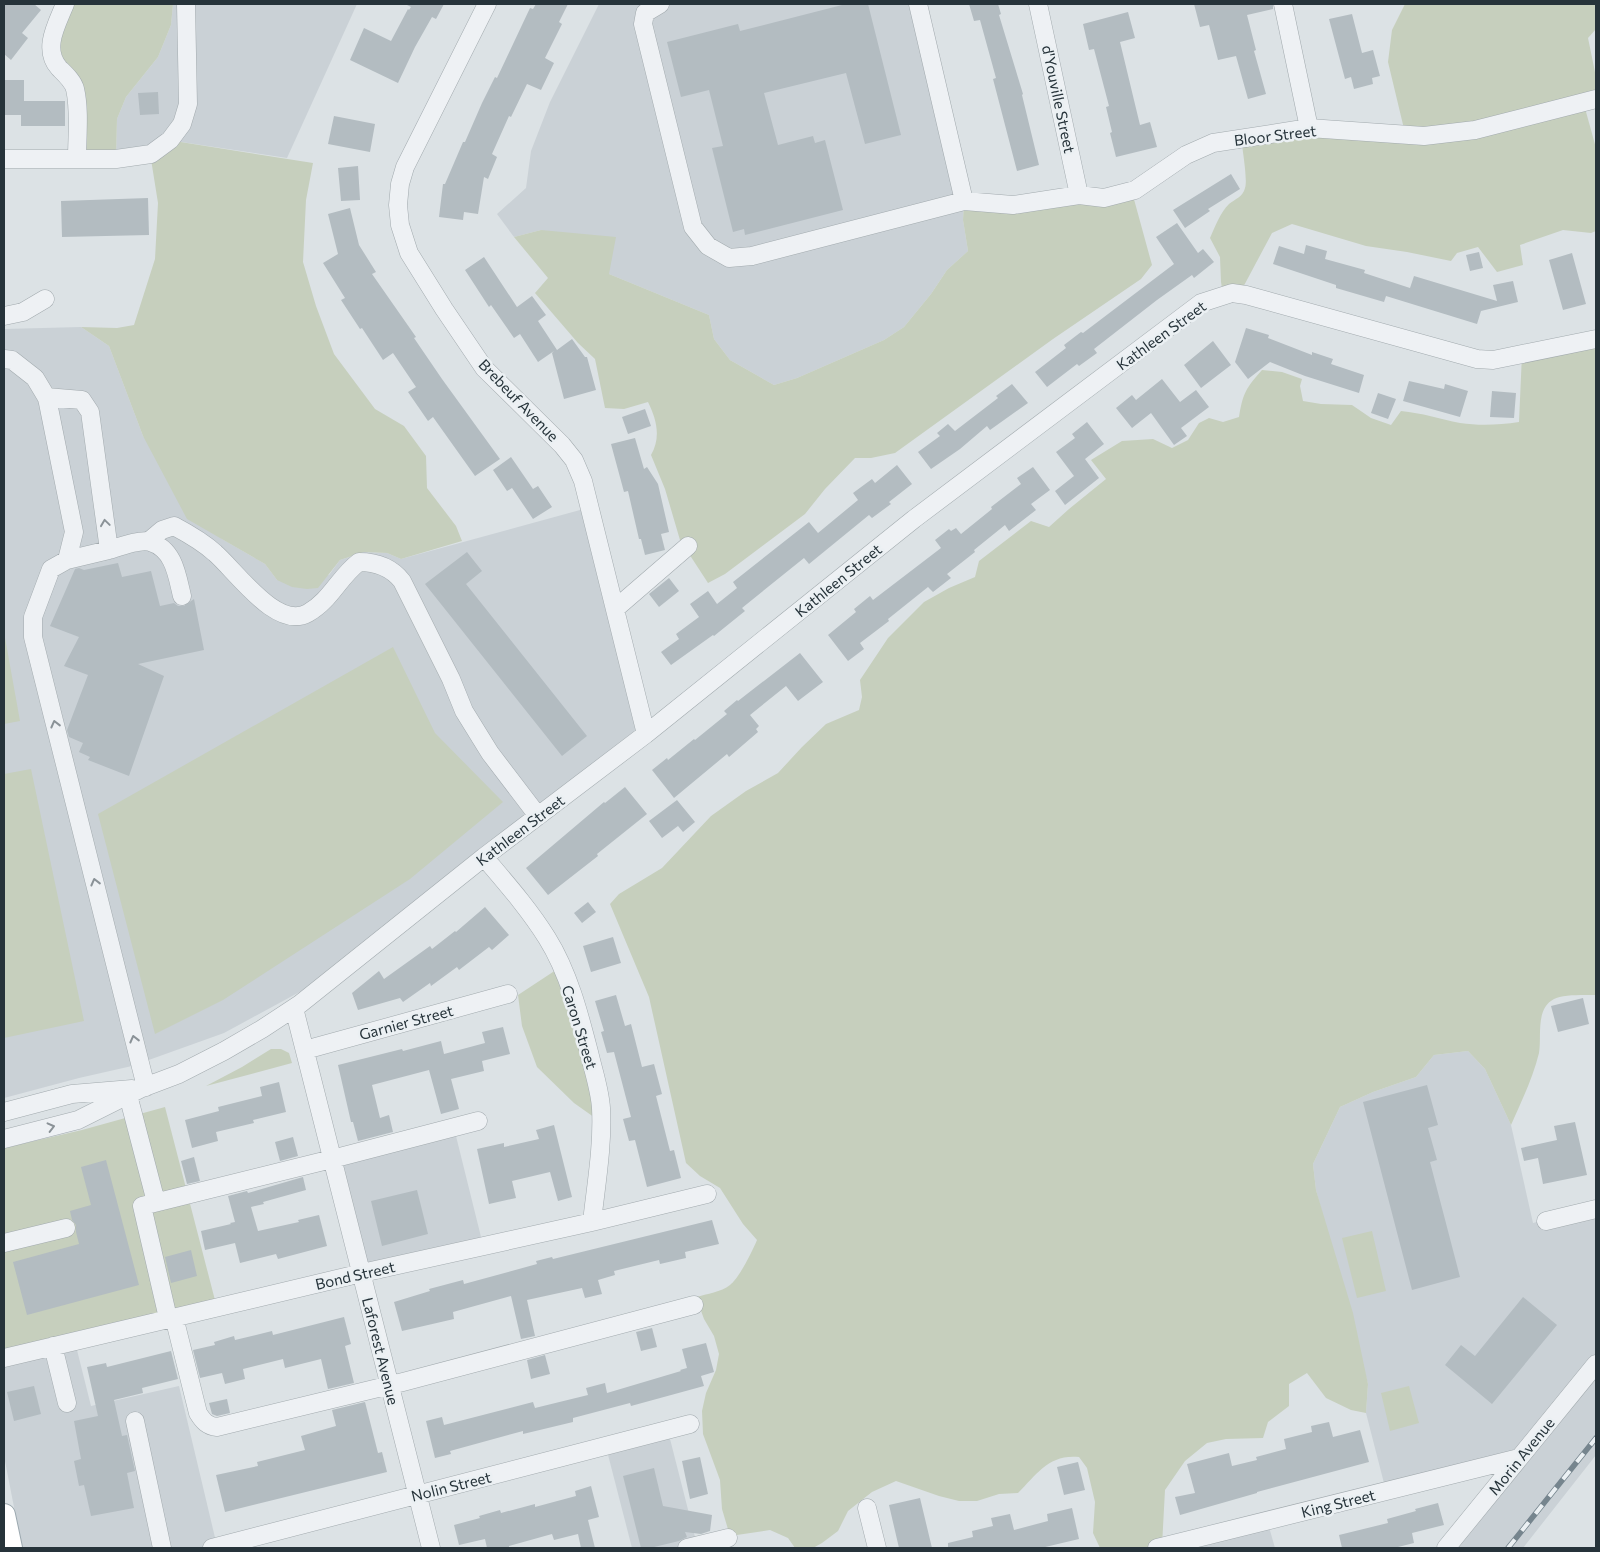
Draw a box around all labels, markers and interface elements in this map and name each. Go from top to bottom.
street label: d'Youville Street [1039,43,1079,155]
street label: Bloor Street [1233,121,1317,149]
street label: Kathleen Street [1113,297,1209,373]
street label: Brebeuf Avenue [475,355,563,445]
one-way arrow [100,518,111,526]
street label: Kathleen Street [791,540,885,620]
one-way arrow [51,721,61,729]
street label: Kathleen Street [472,791,568,869]
one-way arrow [90,877,101,886]
street label: Caron Street [559,983,601,1071]
street label: Garnier Street [357,1001,455,1043]
one-way arrow [129,1035,140,1044]
one-way arrow [47,1122,55,1133]
street label: Bond Street [313,1257,397,1293]
street label: Laforest Avenue [359,1295,403,1407]
street label: Morin Avenue [1484,1414,1558,1498]
street label: Nolin Street [409,1467,493,1505]
street label: King Street [1299,1485,1377,1521]

